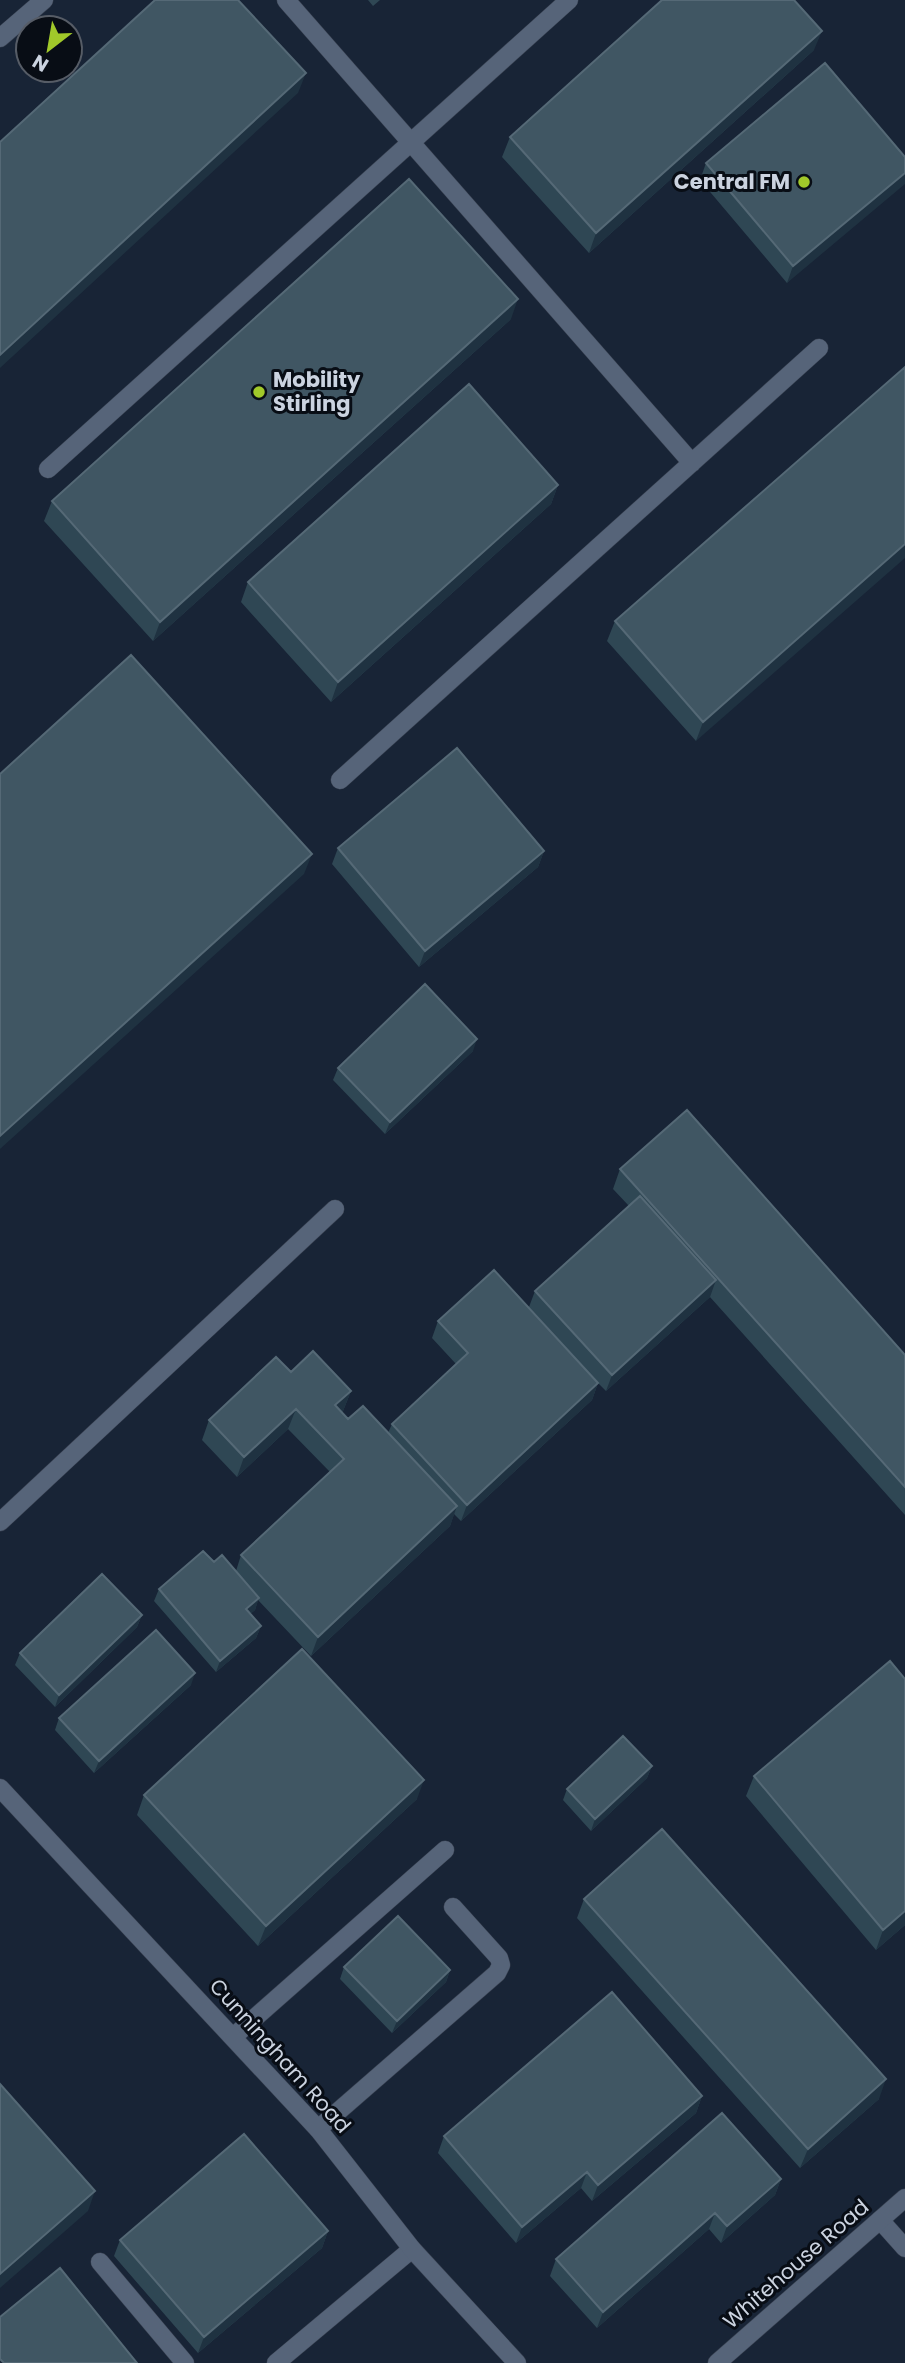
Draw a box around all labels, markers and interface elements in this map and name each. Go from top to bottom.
north arrow [14,14,84,84]
text: N [27,48,54,78]
place label: Central FM [674,167,790,196]
marker: Central FM [796,174,812,190]
place label: Mobility Stirling [273,365,361,418]
marker: Mobility Stirling [251,384,267,400]
street label: Cunningham Road [203,1972,358,2139]
street label: Whitehouse Road [717,2192,875,2335]

